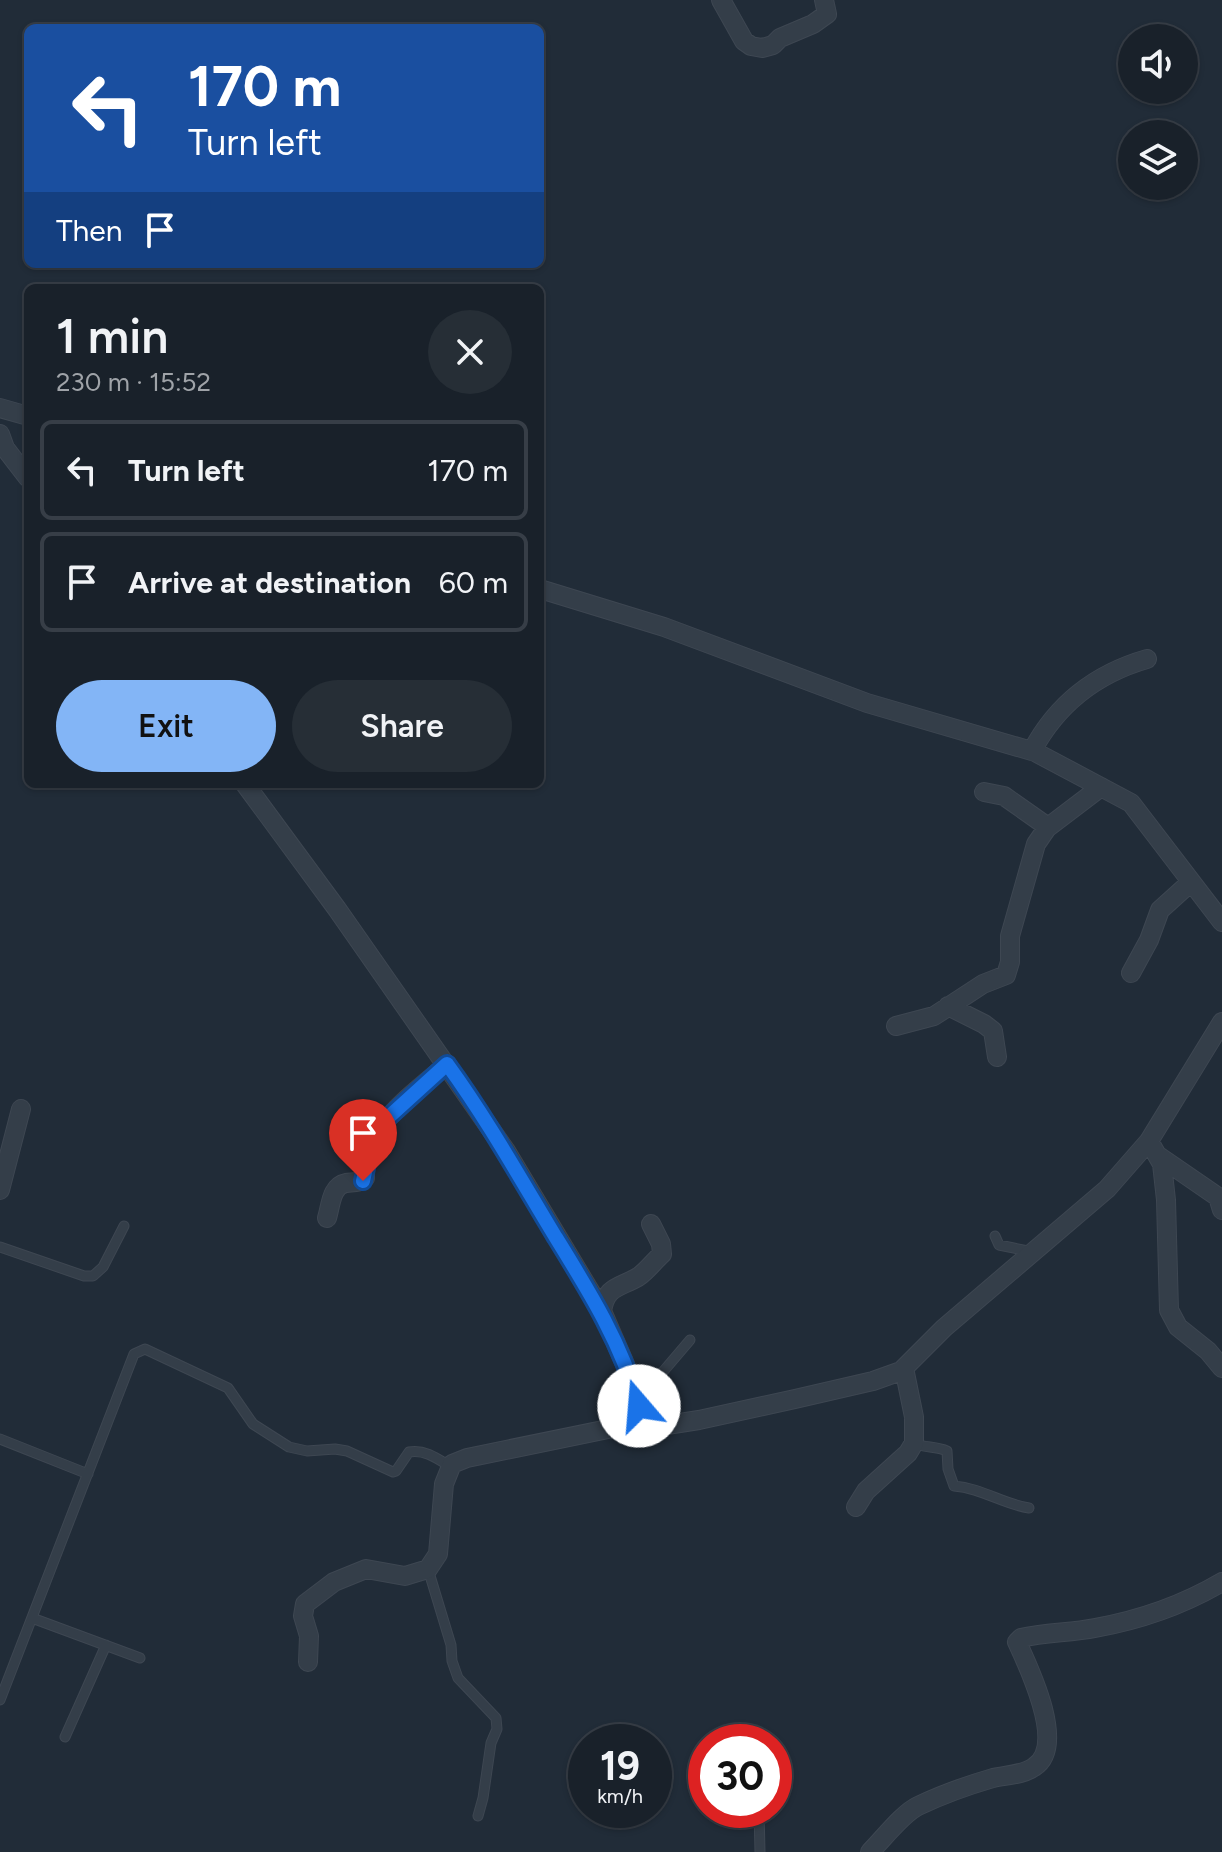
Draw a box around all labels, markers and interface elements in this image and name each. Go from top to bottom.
map controls [1118,24,1198,200]
button: sound [1118,24,1198,104]
text: 170 m [188,53,341,120]
icon: left [56,56,160,160]
button: layers [1118,120,1198,200]
text: Turn left [188,121,322,164]
icon: arrive [138,208,182,252]
text: Then [56,212,122,249]
text: 1 min [56,307,168,365]
button: close [428,310,512,394]
text: 230 m · 15:52 [56,366,211,398]
icon: left [60,448,104,492]
text: Turn left [128,452,245,489]
text: 170 m [427,452,508,489]
icon: arrive [60,560,104,604]
text: Arrive at destination [128,564,411,601]
text: 60 m [439,564,508,601]
button: Exit [56,680,276,772]
button: Share [292,680,512,772]
pin [329,1099,397,1181]
icon: arrive [341,1111,385,1155]
position arrow [597,1364,681,1448]
speed limit sign: 30 [688,1724,792,1828]
text: 19 [600,1742,640,1790]
text: km/h [597,1784,643,1808]

